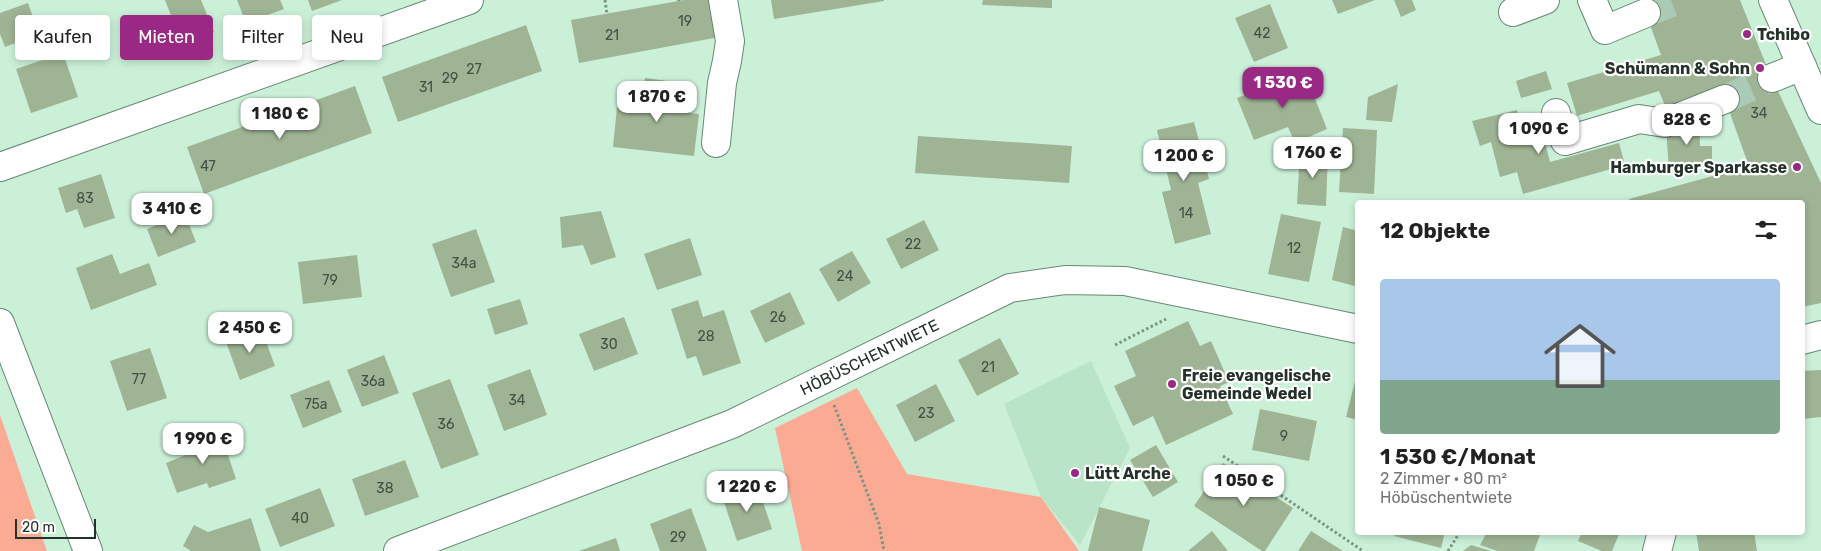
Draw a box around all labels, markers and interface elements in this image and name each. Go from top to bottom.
house number: 19 [678,13,692,30]
chip: Kaufen [15,15,110,60]
chip: Mieten [120,15,213,60]
chip: Filter [223,15,302,60]
chip: Neu [312,15,382,60]
house number: 42 [1254,25,1270,42]
place label: Tchibo [1757,25,1810,44]
house number: 21 [605,27,619,44]
marker: Tchibo [1741,28,1753,40]
place label: Schümann & Sohn [1605,59,1750,78]
house number: 27 [466,61,482,78]
marker: Schümann & Sohn [1754,62,1766,74]
pin: 1 530 € [1237,66,1329,109]
house number: 29 [442,70,458,87]
text: 1 530 € [1253,73,1313,92]
house number: 31 [419,79,433,96]
pin: 1 870 € [611,80,703,123]
text: 1 870 € [628,87,686,106]
pin: 1 180 € [234,98,326,140]
text: 1 180 € [252,104,309,123]
pin: 828 € [1652,104,1722,146]
house number: 34 [1750,105,1768,122]
text: 828 € [1663,110,1711,129]
pin: 1 090 € [1493,112,1585,155]
text: 1 090 € [1509,119,1569,138]
pin: 1 760 € [1267,136,1359,179]
pin: 1 200 € [1138,140,1230,182]
text: 1 760 € [1284,143,1342,162]
text: 1 200 € [1154,146,1214,165]
house number: 47 [200,158,216,175]
place label: Hamburger Sparkasse [1610,158,1787,177]
marker: Hamburger Sparkasse [1791,161,1803,173]
house number: 83 [76,190,94,207]
pin: 3 410 € [126,192,218,235]
text: 3 410 € [142,199,202,218]
house number: 14 [1179,205,1194,222]
icon: filters [1752,216,1780,244]
text: 12 Objekte [1380,218,1490,243]
house number: 22 [905,236,921,253]
house number: 12 [1287,240,1301,257]
house number: 34a [452,255,476,272]
house number: 24 [837,268,854,285]
house number: 79 [322,272,338,289]
house number: 26 [770,309,786,326]
icon: home [1535,311,1625,401]
pin: 2 450 € [204,312,296,354]
street label: HÖBÜSCHENTWIETE [797,315,942,399]
text: 2 450 € [219,318,281,337]
house number: 28 [697,328,715,345]
house number: 30 [600,336,618,353]
house number: 21 [981,359,995,376]
place label: Freie evangelische Gemeinde Wedel [1182,366,1331,403]
house number: 77 [132,371,146,388]
house number: 36a [361,373,385,390]
marker: Freie evangelische Gemeinde Wedel [1166,378,1178,390]
house number: 34 [508,392,526,409]
house number: 75a [304,396,328,413]
house number: 23 [918,405,934,422]
house number: 36 [438,416,454,433]
pin: 1 990 € [157,422,249,465]
house number: 9 [1280,428,1288,445]
text: 1 990 € [174,429,232,448]
text: 1 530 €/Monat [1380,444,1536,469]
place label: Lütt Arche [1085,464,1171,483]
pin: 1 050 € [1198,464,1290,507]
marker: Lütt Arche [1069,467,1081,479]
text: 2 Zimmer · 80 m² [1380,469,1507,488]
pin: 1 220 € [701,470,793,513]
text: 1 050 € [1214,471,1274,490]
text: 1 220 € [717,477,777,496]
house number: 38 [376,480,394,497]
text: Höbüschentwiete [1380,488,1512,507]
house number: 40 [291,510,309,527]
scale bar [15,516,96,539]
text: 20 m [22,519,55,536]
house number: 29 [670,529,686,546]

